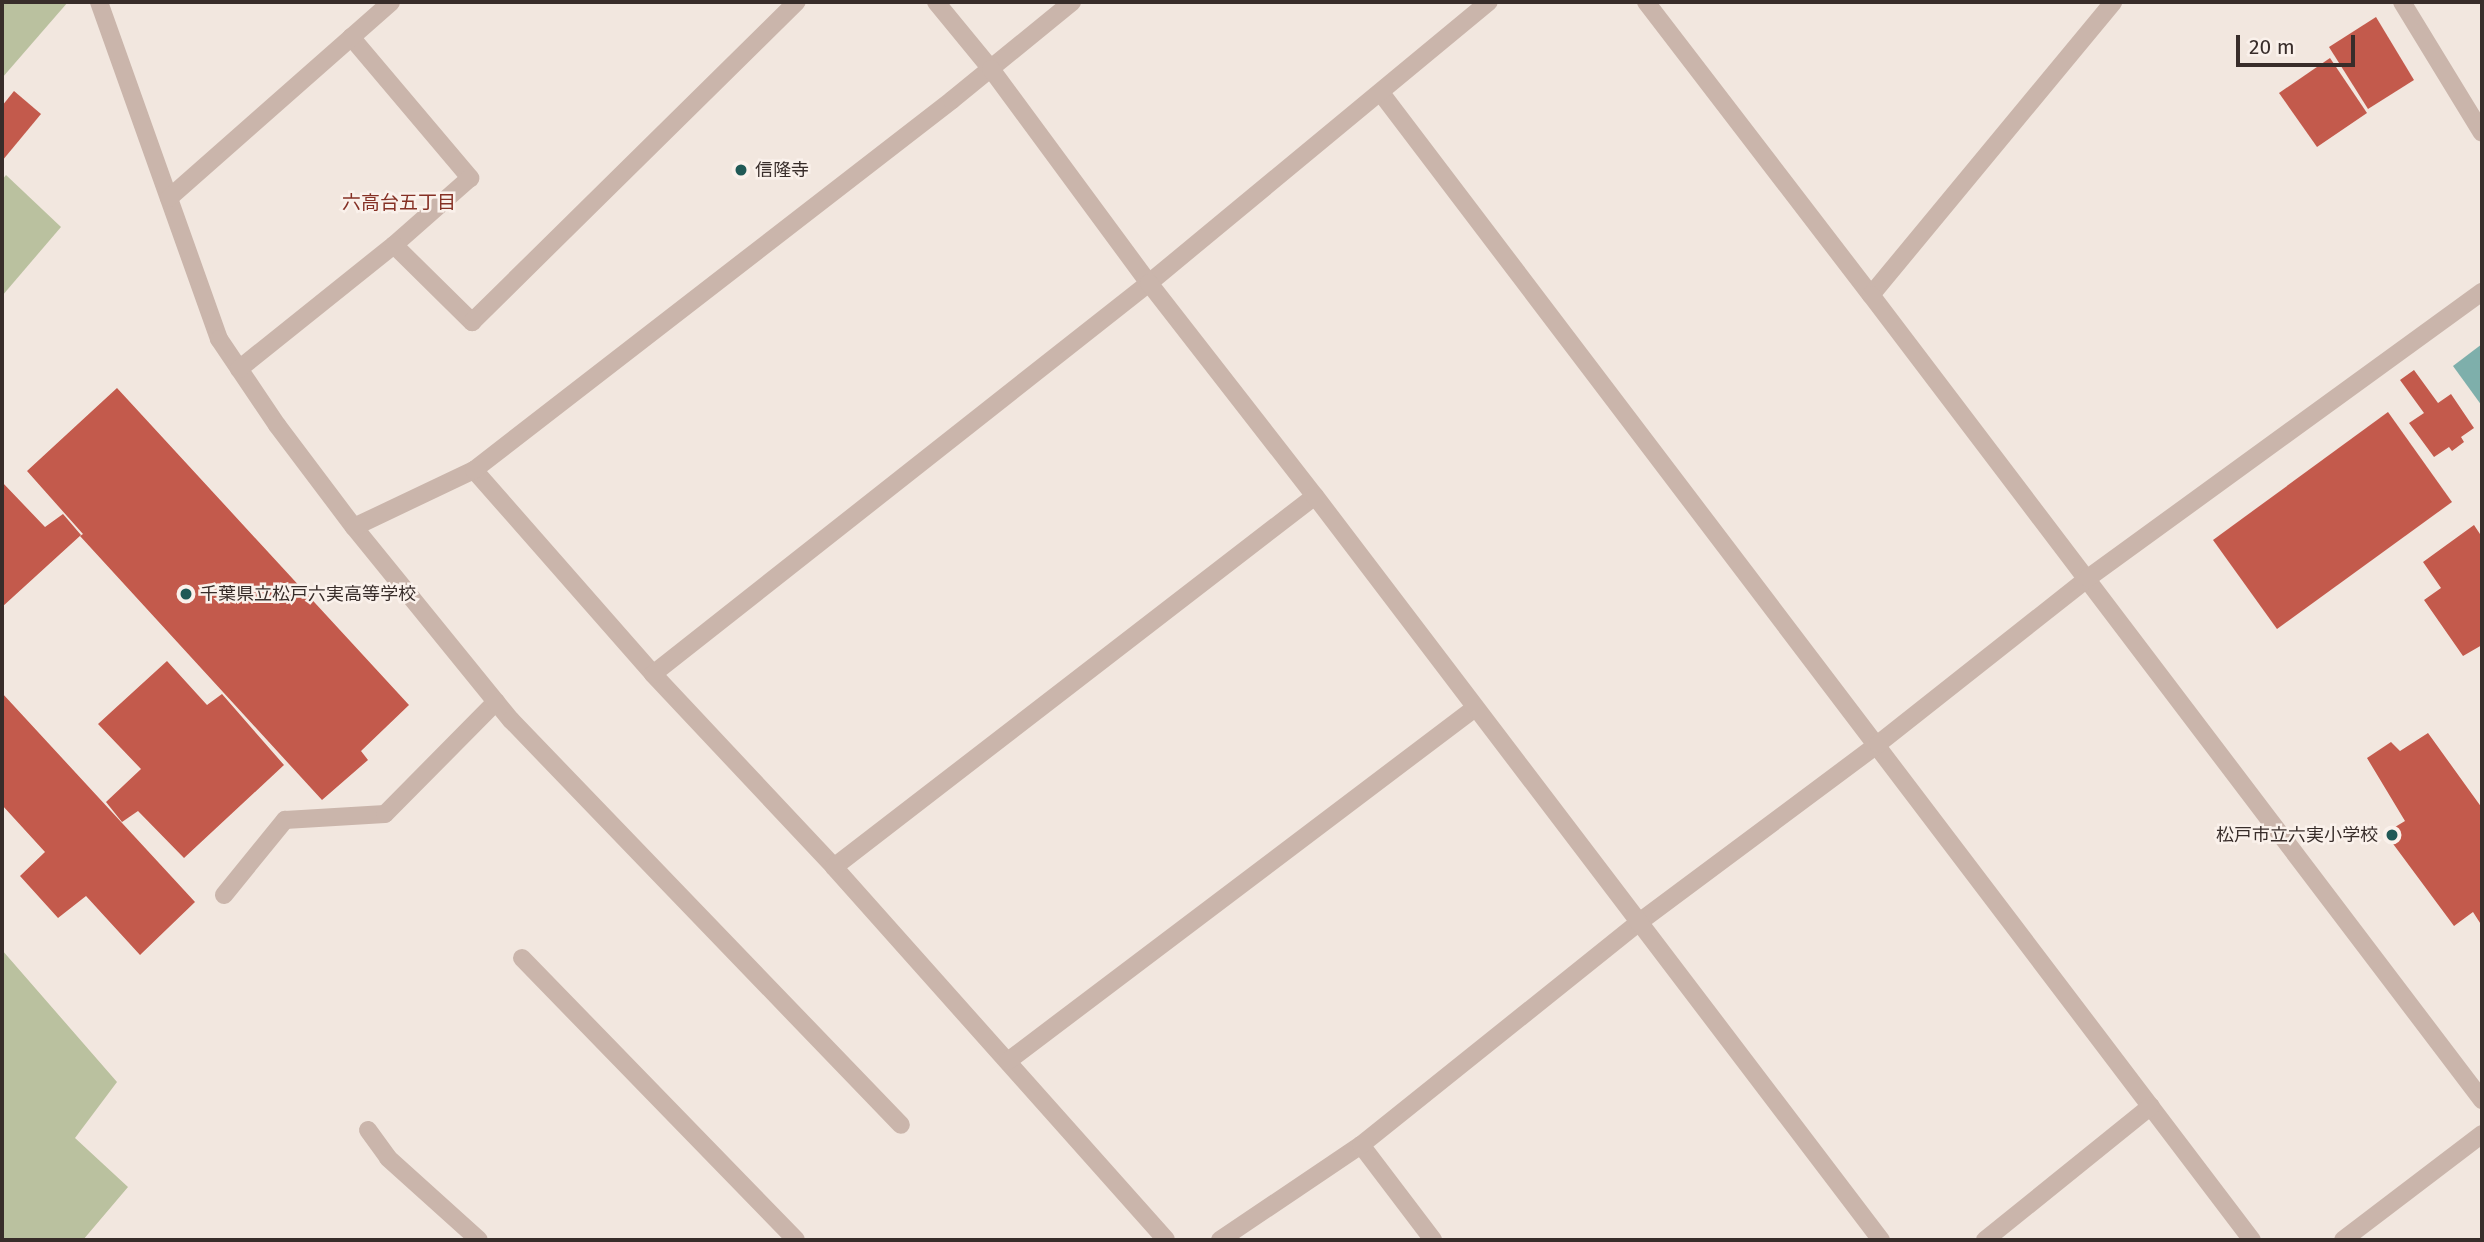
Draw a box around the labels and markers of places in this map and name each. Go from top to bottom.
place label: 信隆寺 [755,159,809,181]
marker: 信隆寺 [733,162,749,178]
place label: 千葉県立松戸六実高等学校 [200,583,416,605]
marker: 千葉県立松戸六実高等学校 [178,586,194,602]
place label: 松戸市立六実小学校 [2216,824,2378,846]
marker: 松戸市立六実小学校 [2384,827,2400,843]

